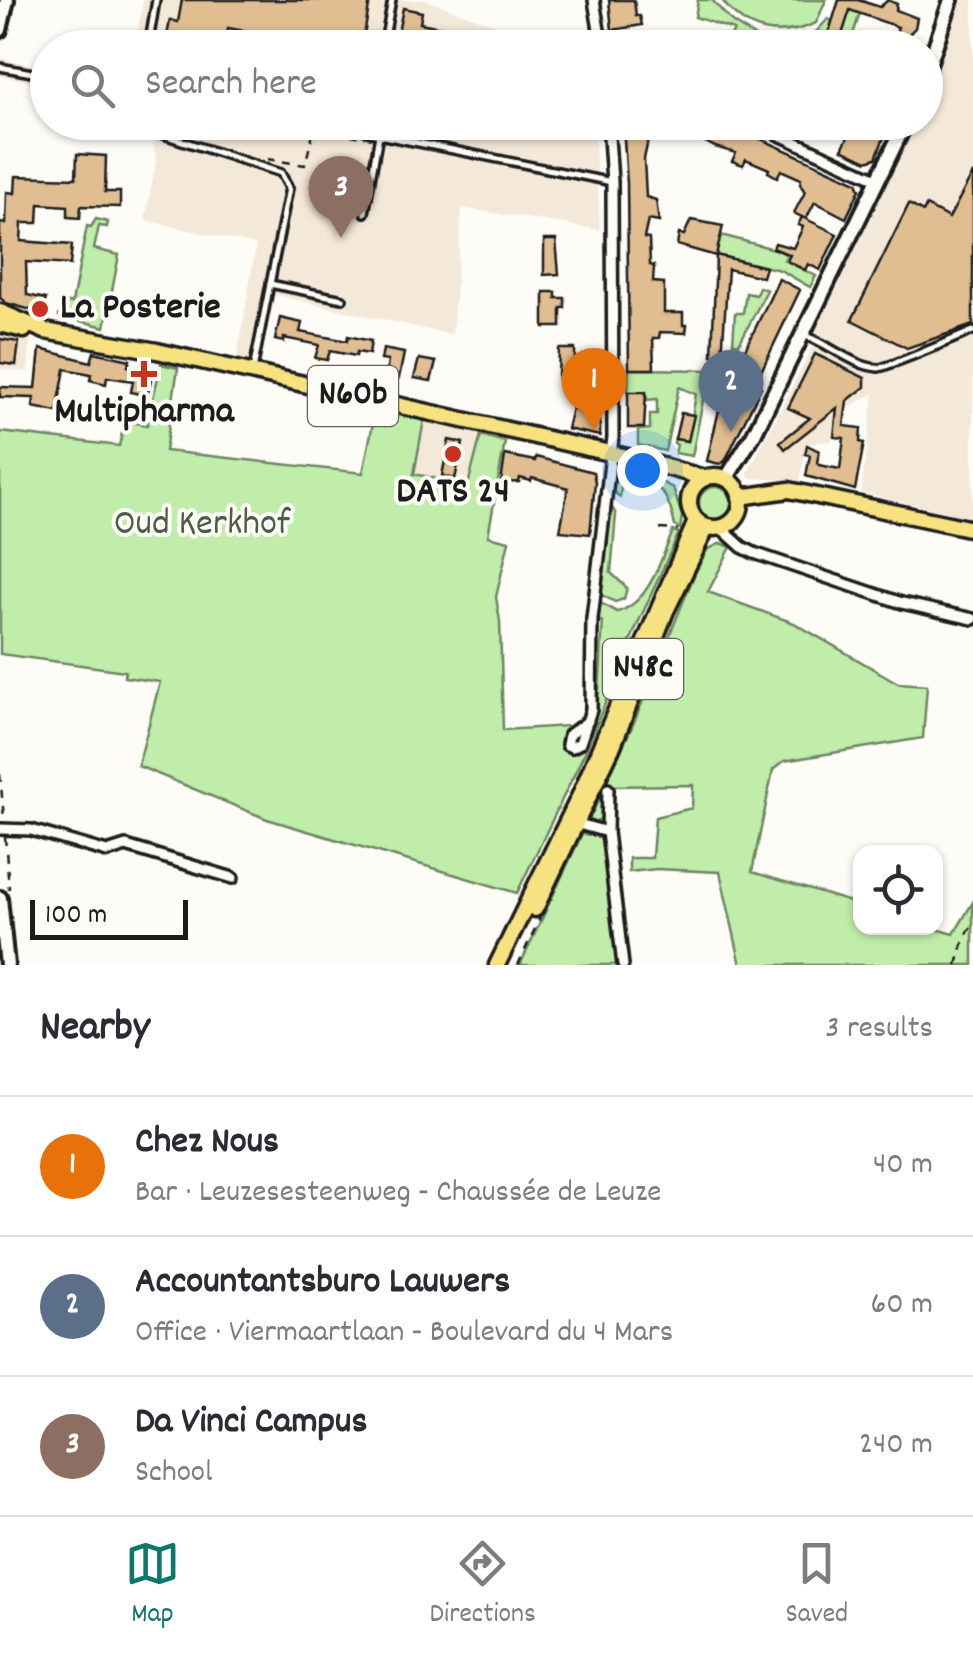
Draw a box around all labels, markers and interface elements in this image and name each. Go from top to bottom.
search box [30,30,943,140]
icon: search [65,58,120,113]
text: Search here [145,58,317,113]
pin: 3 [308,156,374,238]
place label: La Posterie [60,282,221,337]
marker: La Posterie [29,298,51,320]
pin: 1 [562,348,626,430]
pin: 2 [698,350,764,432]
marker: Multipharma [133,363,155,385]
road number: N60b [308,366,398,426]
place label: Multipharma [54,386,235,441]
marker: DATS 24 [442,443,464,465]
your location [617,445,668,496]
place label: DATS 24 [396,466,510,521]
park label: Oud Kerkhof [114,498,292,553]
road number: N48c [603,639,683,699]
map controls [853,845,943,935]
button: locate [853,845,943,935]
scale bar [30,895,188,940]
text: 100 m [45,897,107,937]
text: Nearby [40,1000,150,1060]
text: 3 results [825,1007,933,1053]
text: Chez Nous [135,1116,279,1171]
text: 1 [69,1143,76,1189]
text: 40 m [873,1143,933,1189]
text: Bar · Leuzesesteenweg - Chaussée de Leuze [135,1171,661,1217]
text: Accountantsburo Lauwers [135,1256,510,1311]
text: 2 [66,1283,79,1329]
text: 60 m [871,1283,933,1329]
text: Office · Viermaartlaan - Boulevard du 4 Mars [135,1311,673,1357]
text: Da Vinci Campus [135,1396,367,1451]
text: 3 [65,1423,80,1469]
text: 240 m [859,1423,933,1469]
text: School [135,1451,213,1497]
tab: Map [125,1536,180,1636]
tab: Directions [430,1536,536,1636]
tab: Saved [786,1536,848,1636]

